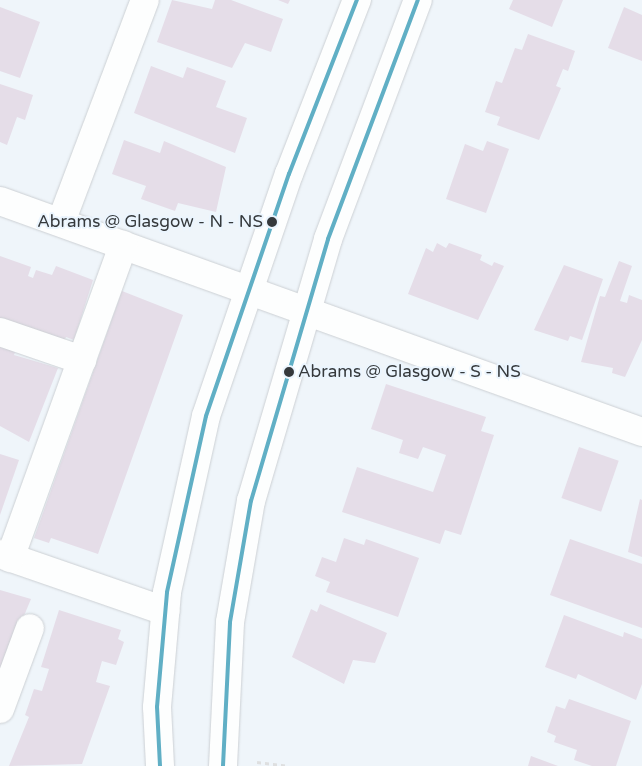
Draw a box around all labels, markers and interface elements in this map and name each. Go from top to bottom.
place label: Abrams @ Glasgow - N - NS [37,212,263,232]
marker: Abrams @ Glasgow - N - NS [267,217,277,227]
place label: Abrams @ Glasgow - S - NS [298,362,521,382]
marker: Abrams @ Glasgow - S - NS [284,367,294,377]

